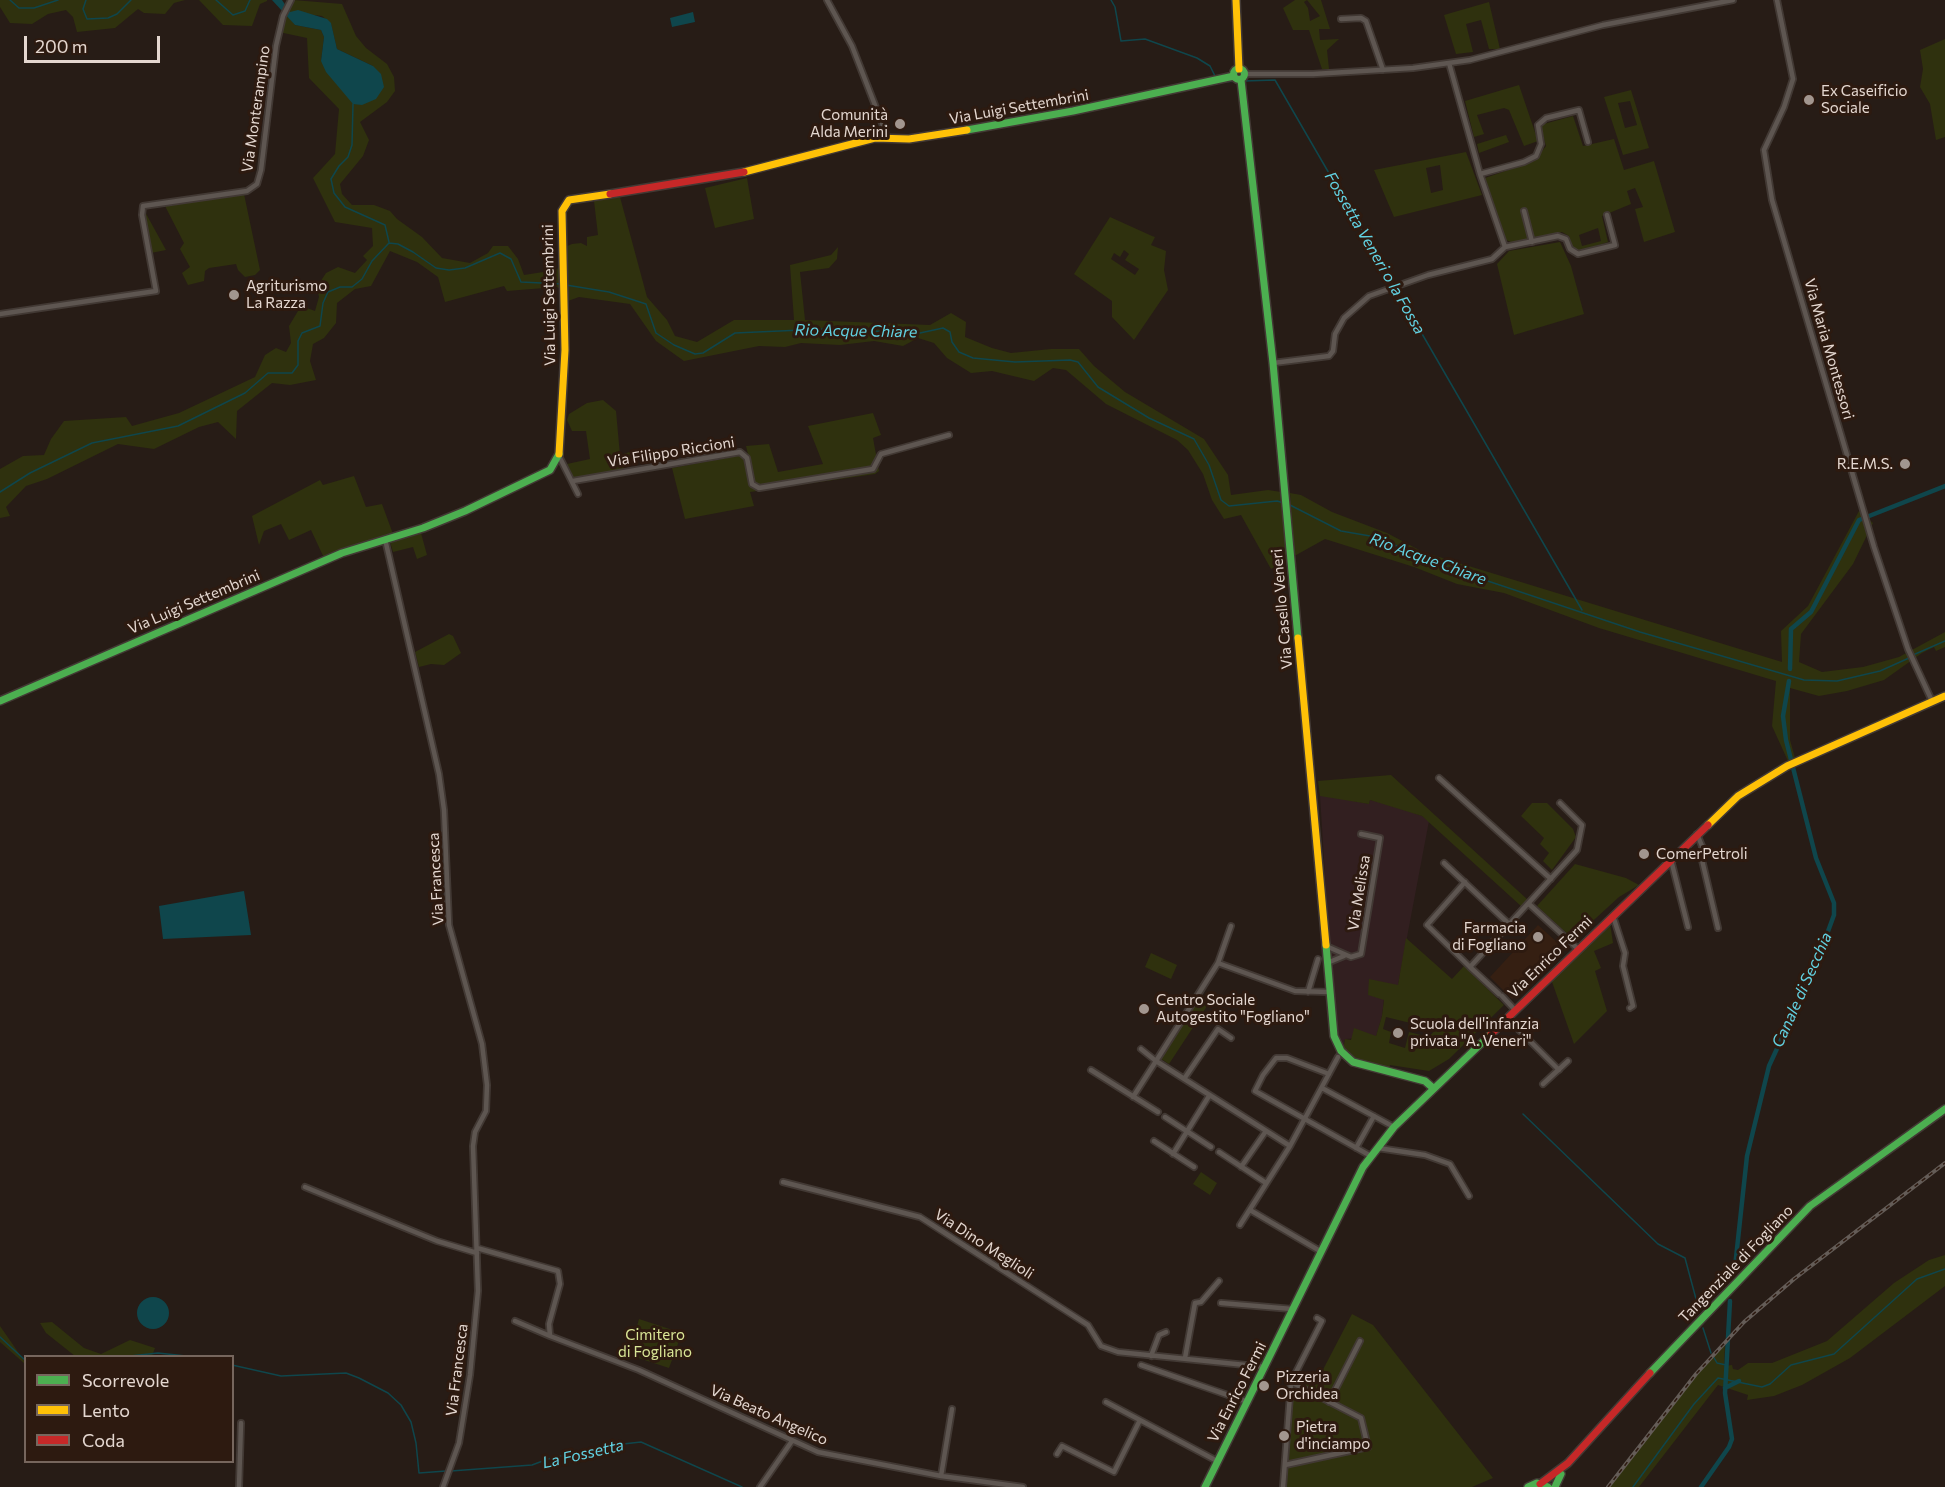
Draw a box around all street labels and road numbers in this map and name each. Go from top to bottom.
street label: Via Monterampino [238,44,274,174]
street label: Via Luigi Settembrini [948,86,1090,128]
street label: Via Luigi Settembrini [539,224,559,366]
street label: Via Maria Montessori [1800,276,1858,422]
street label: Via Filippo Riccioni [606,433,736,471]
street label: Via Casello Veneri [1268,548,1296,670]
street label: Via Luigi Settembrini [125,566,263,638]
street label: Via Francesca [425,832,447,926]
street label: Via Melissa [1344,854,1374,932]
street label: Via Enrico Fermi [1504,912,1596,1002]
street label: Tangenziale di Fogliano [1675,1201,1797,1327]
street label: Via Dino Meglioli [931,1205,1037,1283]
street label: Via Francesca [442,1323,472,1417]
street label: Via Enrico Fermi [1204,1339,1270,1445]
street label: Via Beato Angelico [707,1381,831,1449]

